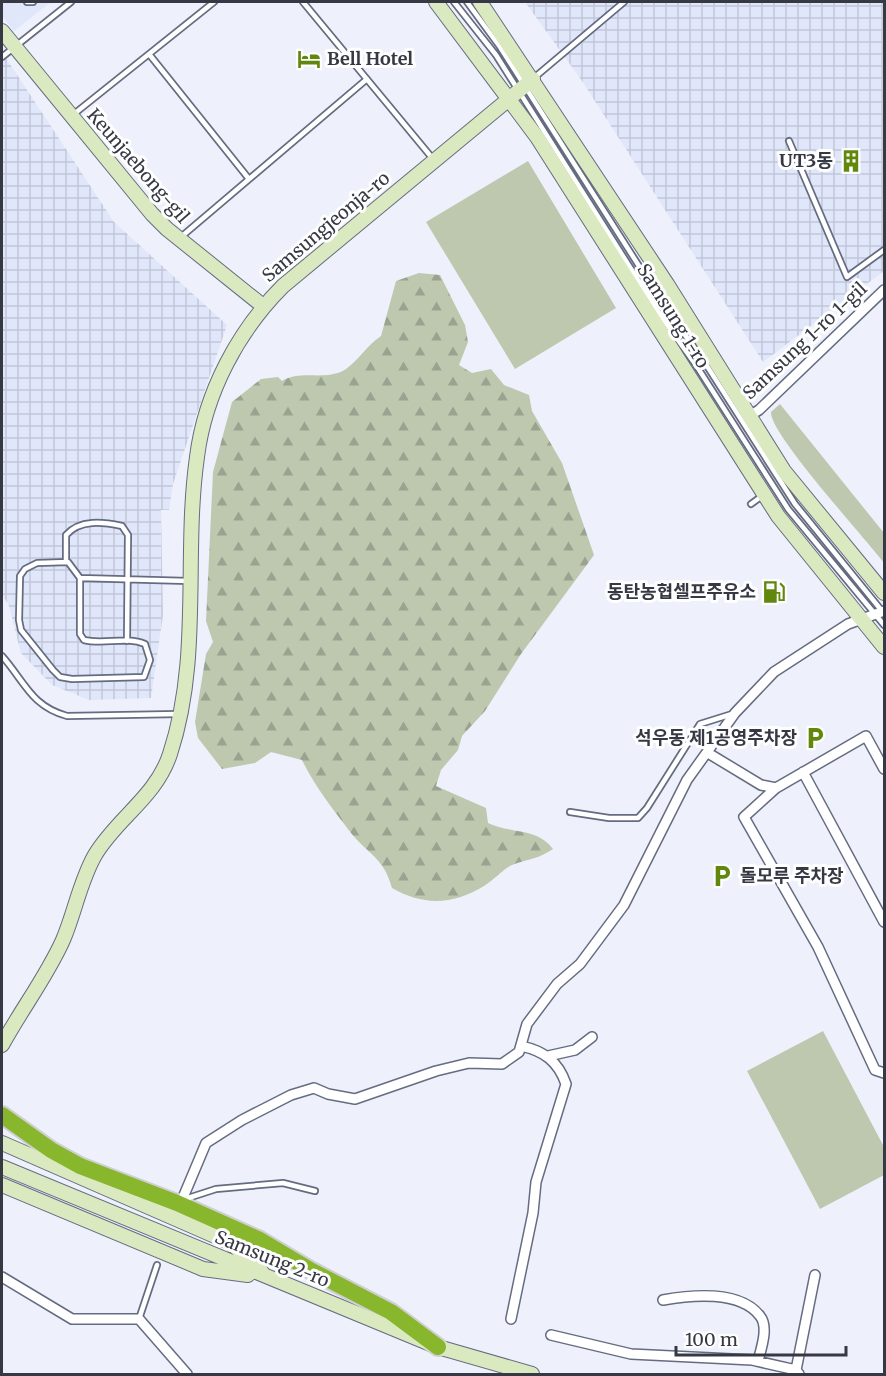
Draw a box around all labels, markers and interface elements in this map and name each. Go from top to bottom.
hotel icon: Bell Hotel [296,46,322,72]
place label: Bell Hotel [327,47,413,70]
street label: Keunjaebong-gil [82,104,195,228]
building icon: UT3동 [838,148,864,174]
place label: UT3동 [779,149,833,172]
street label: Samsungjeonja-ro [257,166,394,287]
street label: Samsung 1-ro [632,259,715,372]
street label: Samsung 1-ro 1-gil [738,277,872,404]
fuel station icon: 동탄농협셀프주유소 [761,579,787,605]
place label: 동탄농협셀프주유소 [607,580,756,603]
parking icon: 석우동 제1공영주차장 [802,725,828,751]
place label: 석우동 제1공영주차장 [635,726,797,749]
parking icon: 돌모루 주차장 [709,863,735,889]
place label: 돌모루 주차장 [740,864,844,887]
street label: Samsung 2-ro [212,1225,333,1292]
scale bar [676,1319,846,1357]
text: 100 m [685,1328,738,1351]

